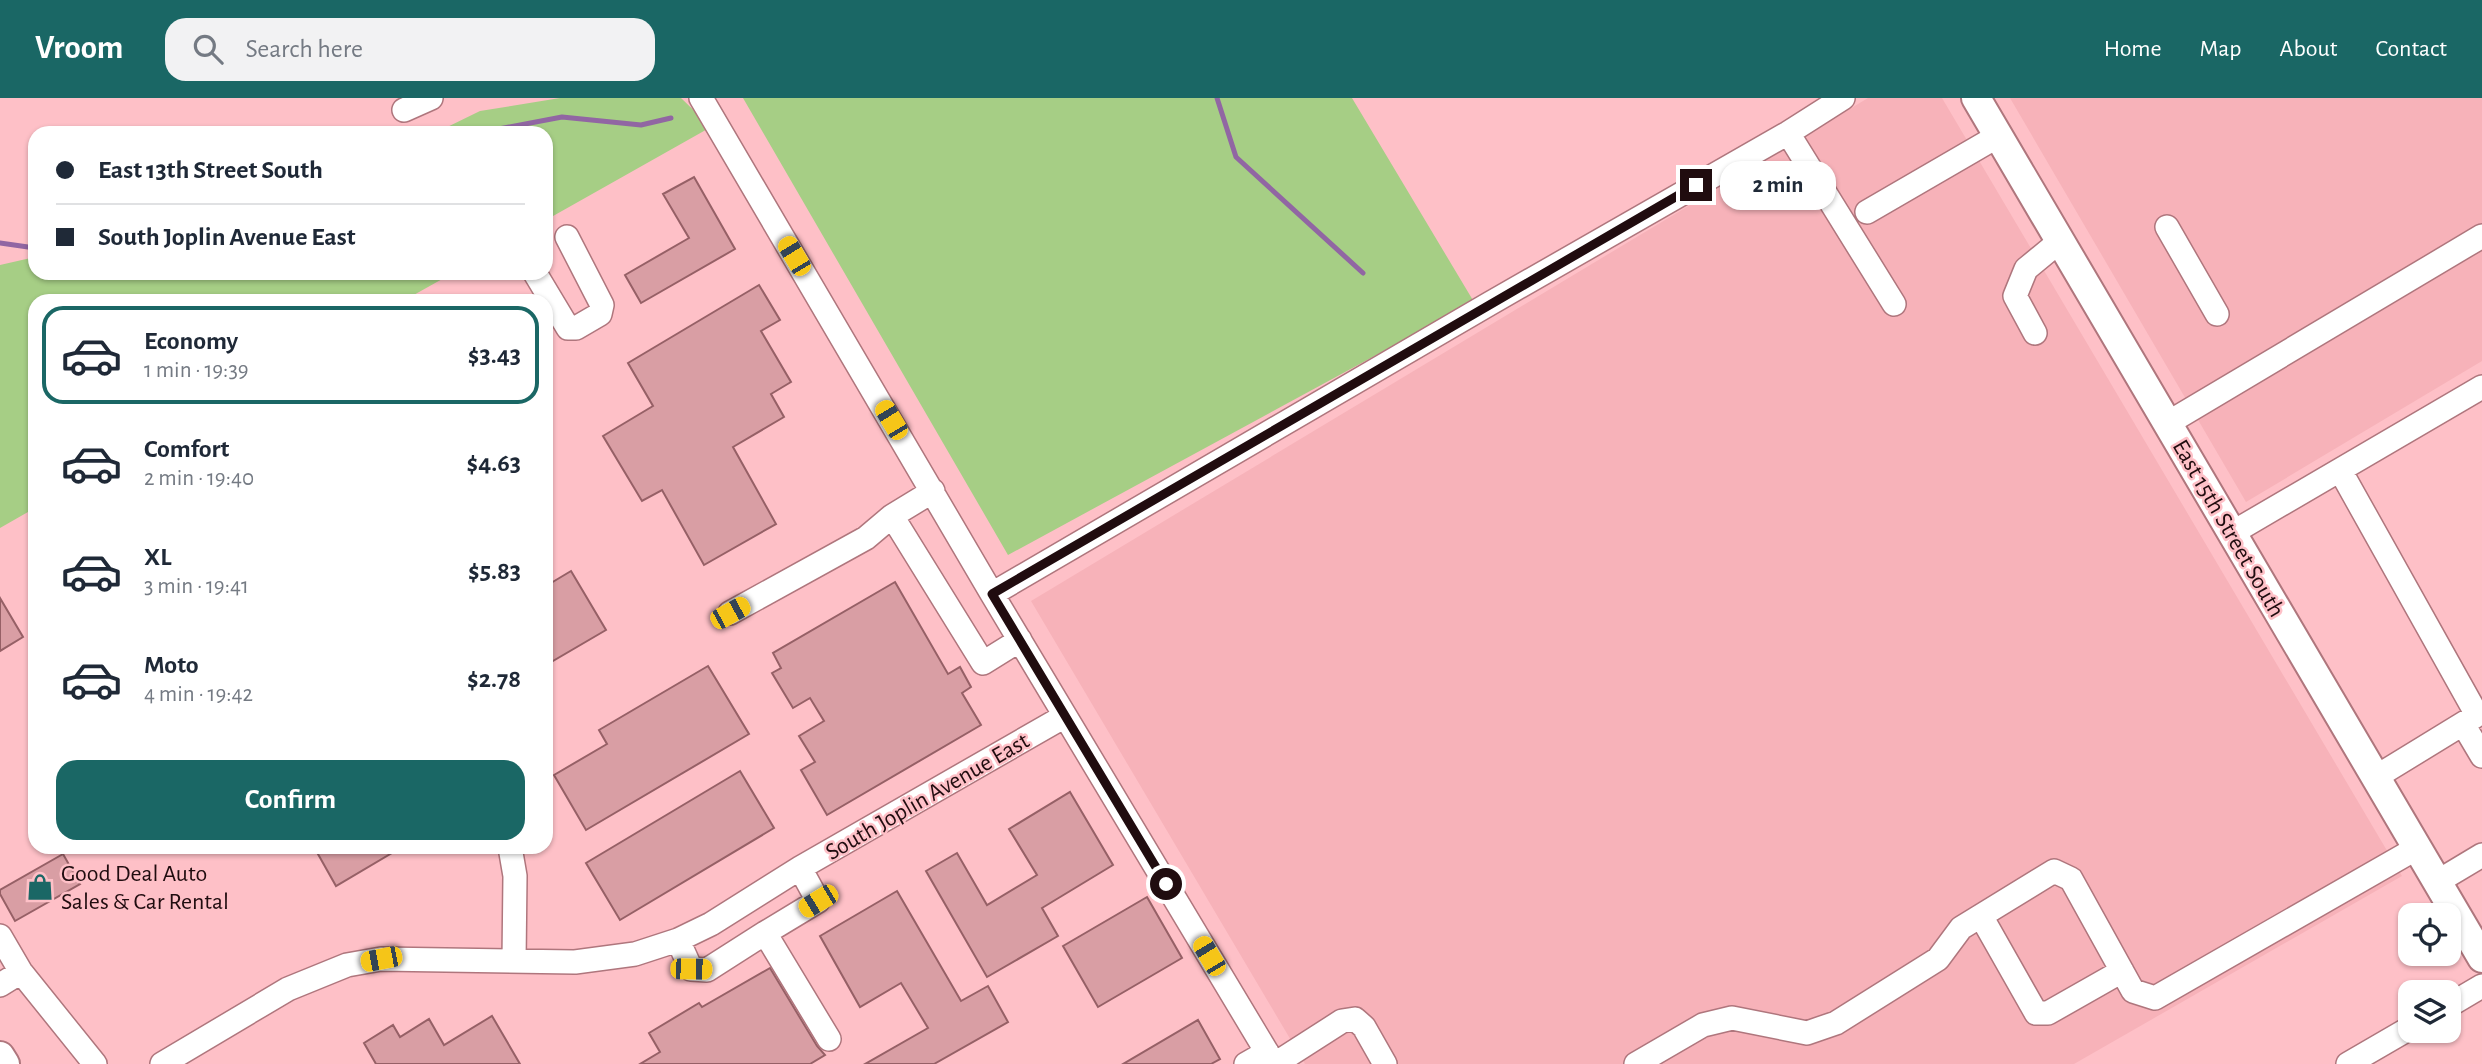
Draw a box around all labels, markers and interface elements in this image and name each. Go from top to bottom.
search box [165,18,655,81]
icon: search [189,30,227,68]
text: Vroom [35,32,123,65]
text: Search here [245,36,363,62]
text: Home [2104,37,2162,61]
text: Map [2200,37,2242,61]
text: About [2280,37,2337,61]
text: Contact [2375,37,2447,61]
text: East 13th Street South [98,157,323,183]
callout: 2 min [1720,160,1836,210]
route end [1680,169,1712,201]
text: 2 min [1752,174,1804,197]
text: South Joplin Avenue East [98,224,355,250]
car [775,233,814,279]
icon: car [60,324,123,387]
text: Economy [144,328,238,354]
text: $3.43 [468,342,521,368]
text: 1 min · 19:39 [144,359,249,382]
car [872,397,911,443]
icon: car [60,432,123,495]
text: Comfort [144,436,229,462]
street label: East 15th Street South [2168,436,2289,621]
text: $4.63 [467,450,521,476]
text: 2 min · 19:40 [144,467,254,490]
icon: car [60,540,123,603]
text: XL [144,544,171,570]
text: $5.83 [468,558,521,584]
text: 3 min · 19:41 [144,575,249,598]
car [707,594,754,632]
icon: car [60,648,123,711]
text: Moto [144,652,199,678]
text: $2.78 [467,666,521,692]
text: 4 min · 19:42 [144,683,253,706]
street label: South Joplin Avenue East [822,729,1034,865]
button: Confirm [56,760,525,840]
place label: Good Deal Auto Sales & Car Rental [61,862,229,914]
route start [1150,868,1182,900]
shop icon: Good Deal Auto Sales & Car Rental [25,872,55,902]
car [795,881,842,921]
map controls [2398,903,2461,1043]
button: locate [2398,903,2461,966]
car [1190,933,1229,979]
car [359,945,404,973]
car [670,958,713,980]
button: layers [2398,980,2461,1043]

